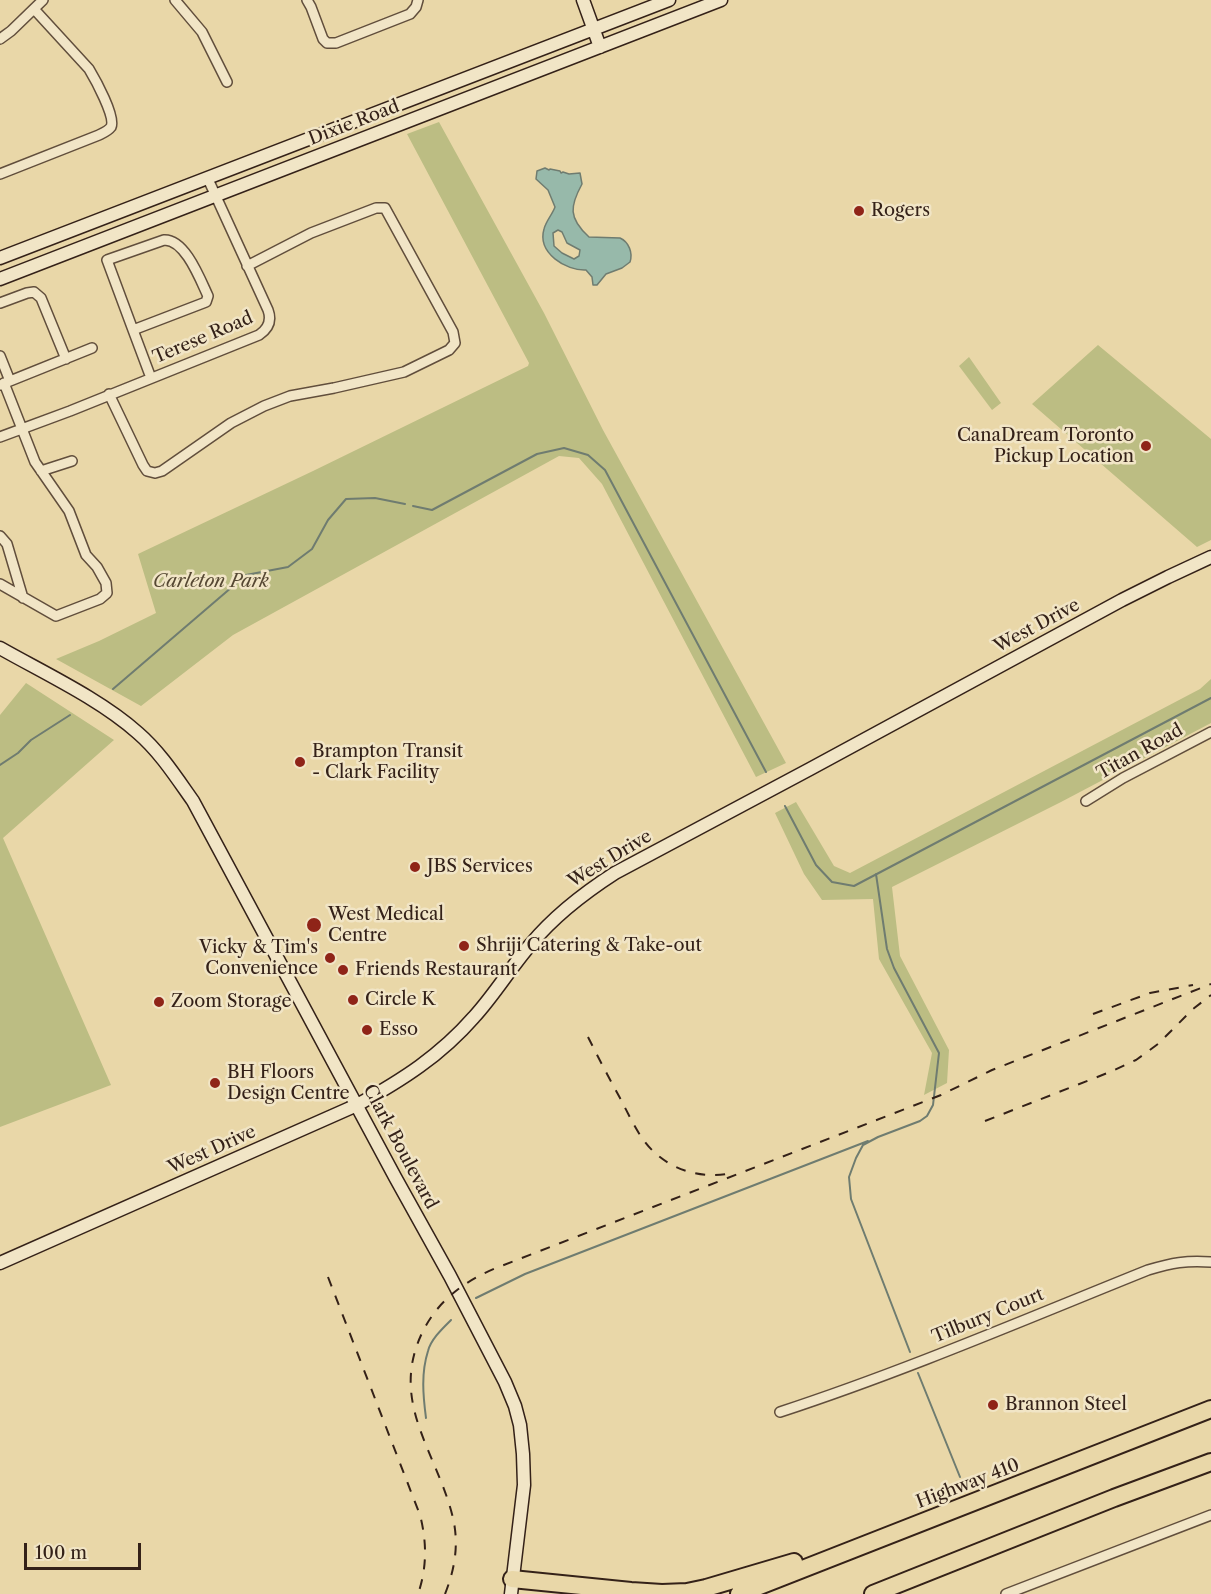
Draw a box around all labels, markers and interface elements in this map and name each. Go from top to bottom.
street label: Dixie Road [306,96,402,150]
place label: Rogers [871,200,930,222]
marker: Rogers [852,204,866,218]
street label: Terese Road [150,307,256,369]
place label: CanaDream Toronto Pickup Location [957,425,1134,468]
marker: CanaDream Toronto Pickup Location [1139,439,1153,453]
park label: Carleton Park [153,571,269,593]
street label: West Drive [990,594,1084,658]
street label: Titan Road [1093,719,1187,785]
place label: Brampton Transit - Clark Facility [312,741,463,783]
marker: Brampton Transit - Clark Facility [293,755,307,769]
street label: West Drive [564,826,656,892]
place label: JBS Services [427,856,533,878]
marker: JBS Services [408,860,422,874]
place label: West Medical Centre [328,904,444,946]
marker: West Medical Centre [305,916,323,934]
place label: Shriji Catering & Take-out [476,935,702,957]
place label: Vicky & Tim's Convenience [199,937,318,980]
marker: Shriji Catering & Take-out [457,939,471,953]
marker: Vicky & Tim's Convenience [323,951,337,965]
place label: Friends Restaurant [355,959,517,981]
marker: Friends Restaurant [336,963,350,977]
place label: Circle K [365,989,435,1011]
place label: Zoom Storage [171,991,291,1013]
marker: Circle K [346,993,360,1007]
marker: Zoom Storage [152,995,166,1009]
place label: Esso [379,1019,418,1041]
marker: Esso [360,1023,374,1037]
place label: BH Floors Design Centre [227,1062,350,1104]
marker: BH Floors Design Centre [208,1076,222,1090]
street label: Clark Boulevard [358,1081,442,1213]
street label: West Drive [165,1121,259,1179]
street label: Tilbury Court [929,1284,1047,1348]
place label: Brannon Steel [1005,1394,1127,1416]
marker: Brannon Steel [986,1398,1000,1412]
street label: Highway 410 [913,1454,1023,1514]
scale bar [27,1531,144,1569]
text: 100 m [35,1542,87,1564]

